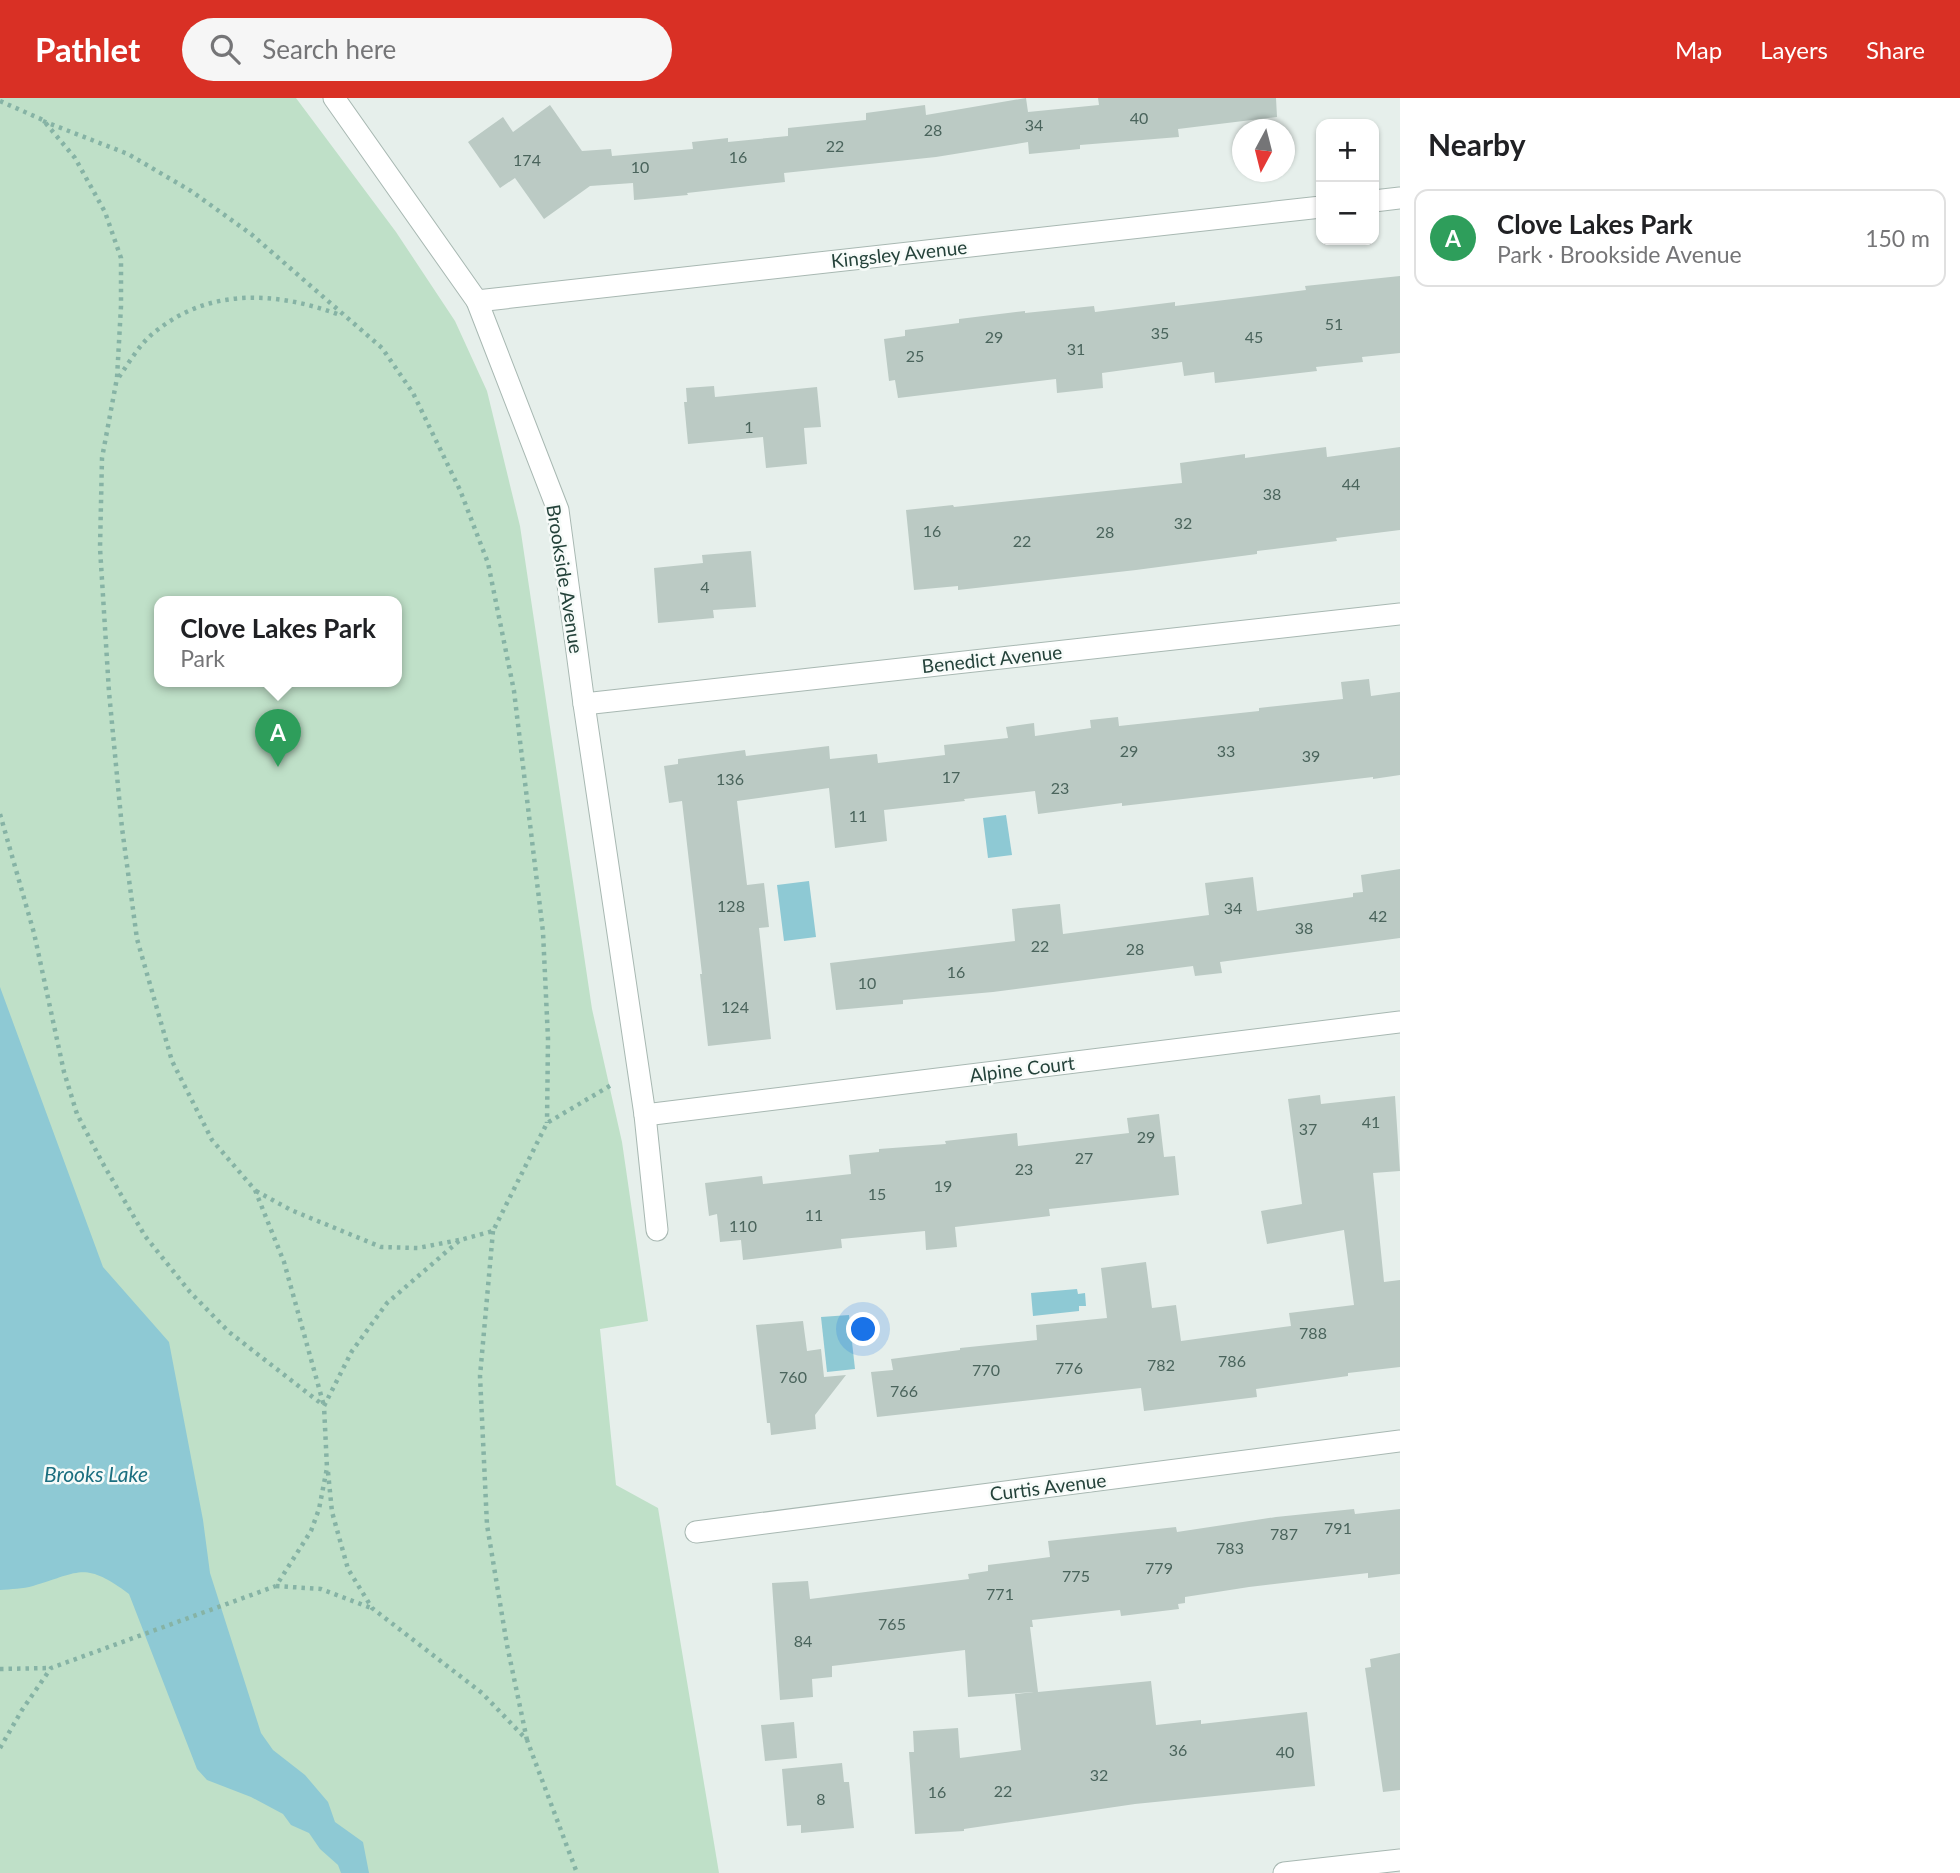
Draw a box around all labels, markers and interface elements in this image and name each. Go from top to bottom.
search box [182,18,672,81]
text: Pathlet [35,29,140,69]
icon: search [206,30,244,68]
text: Search here [262,33,396,65]
text: Map [1675,35,1722,64]
text: Layers [1760,35,1828,64]
text: Share [1866,35,1925,64]
house number: 40 [1130,108,1148,127]
house number: 34 [1025,115,1043,134]
north arrow [1232,119,1295,182]
map controls [1316,119,1379,245]
button: + [1316,119,1379,182]
house number: 28 [924,120,942,139]
text: Nearby [1428,126,1526,162]
house number: 22 [826,136,844,155]
house number: 16 [729,147,747,166]
house number: 174 [513,150,541,169]
house number: 10 [631,157,649,176]
button: − [1316,182,1379,245]
text: Clove Lakes Park [1497,208,1693,240]
text: A [1445,224,1461,252]
text: 150 m [1865,224,1930,252]
street label: Kingsley Avenue [830,235,968,272]
text: Park · Brookside Avenue [1497,240,1742,268]
house number: 51 [1325,314,1343,333]
house number: 35 [1151,323,1169,342]
house number: 29 [985,327,1003,346]
house number: 45 [1245,327,1263,346]
house number: 31 [1067,339,1085,358]
house number: 25 [906,346,924,365]
house number: 1 [744,417,754,436]
house number: 44 [1342,474,1360,493]
house number: 38 [1263,484,1281,503]
street label: Brookside Avenue [542,503,589,655]
house number: 32 [1174,513,1192,532]
house number: 16 [923,521,941,540]
house number: 28 [1096,522,1114,541]
house number: 22 [1013,531,1031,550]
house number: 4 [700,577,710,596]
popup [154,596,402,687]
text: Clove Lakes Park [180,612,376,644]
street label: Benedict Avenue [921,640,1063,677]
text: Park [180,644,225,672]
pin: A [255,709,301,767]
house number: 29 [1120,741,1138,760]
house number: 33 [1217,741,1235,760]
house number: 39 [1302,746,1320,765]
house number: 17 [942,767,960,786]
house number: 136 [716,769,744,788]
house number: 23 [1051,778,1069,797]
house number: 11 [849,806,867,825]
house number: 128 [717,896,745,915]
house number: 34 [1224,898,1242,917]
house number: 42 [1369,906,1387,925]
house number: 38 [1295,918,1313,937]
house number: 22 [1031,936,1049,955]
house number: 28 [1126,939,1144,958]
house number: 16 [947,962,965,981]
house number: 10 [858,973,876,992]
house number: 124 [721,997,749,1016]
street label: Alpine Court [968,1051,1076,1086]
house number: 41 [1362,1112,1380,1131]
house number: 37 [1299,1119,1317,1138]
house number: 29 [1137,1127,1155,1146]
house number: 27 [1075,1148,1093,1167]
house number: 23 [1015,1159,1033,1178]
house number: 19 [934,1176,952,1195]
house number: 15 [868,1184,886,1203]
house number: 11 [805,1205,823,1224]
house number: 110 [729,1216,757,1235]
your location [846,1312,880,1346]
house number: 788 [1299,1323,1327,1342]
house number: 786 [1218,1351,1246,1370]
house number: 782 [1147,1355,1175,1374]
house number: 776 [1055,1358,1083,1377]
house number: 770 [972,1360,1000,1379]
house number: 760 [779,1367,807,1386]
house number: 766 [890,1381,918,1400]
water label: Brooks Lake [44,1461,148,1486]
street label: Curtis Avenue [988,1468,1107,1505]
house number: 791 [1324,1518,1352,1537]
house number: 787 [1270,1524,1298,1543]
house number: 783 [1216,1538,1244,1557]
house number: 779 [1145,1558,1173,1577]
house number: 775 [1062,1566,1090,1585]
house number: 771 [986,1584,1014,1603]
house number: 765 [878,1614,906,1633]
house number: 84 [794,1631,812,1650]
house number: 36 [1169,1740,1187,1759]
house number: 40 [1276,1742,1294,1761]
house number: 32 [1090,1765,1108,1784]
house number: 22 [994,1781,1012,1800]
house number: 16 [928,1782,946,1801]
house number: 8 [816,1789,826,1808]

